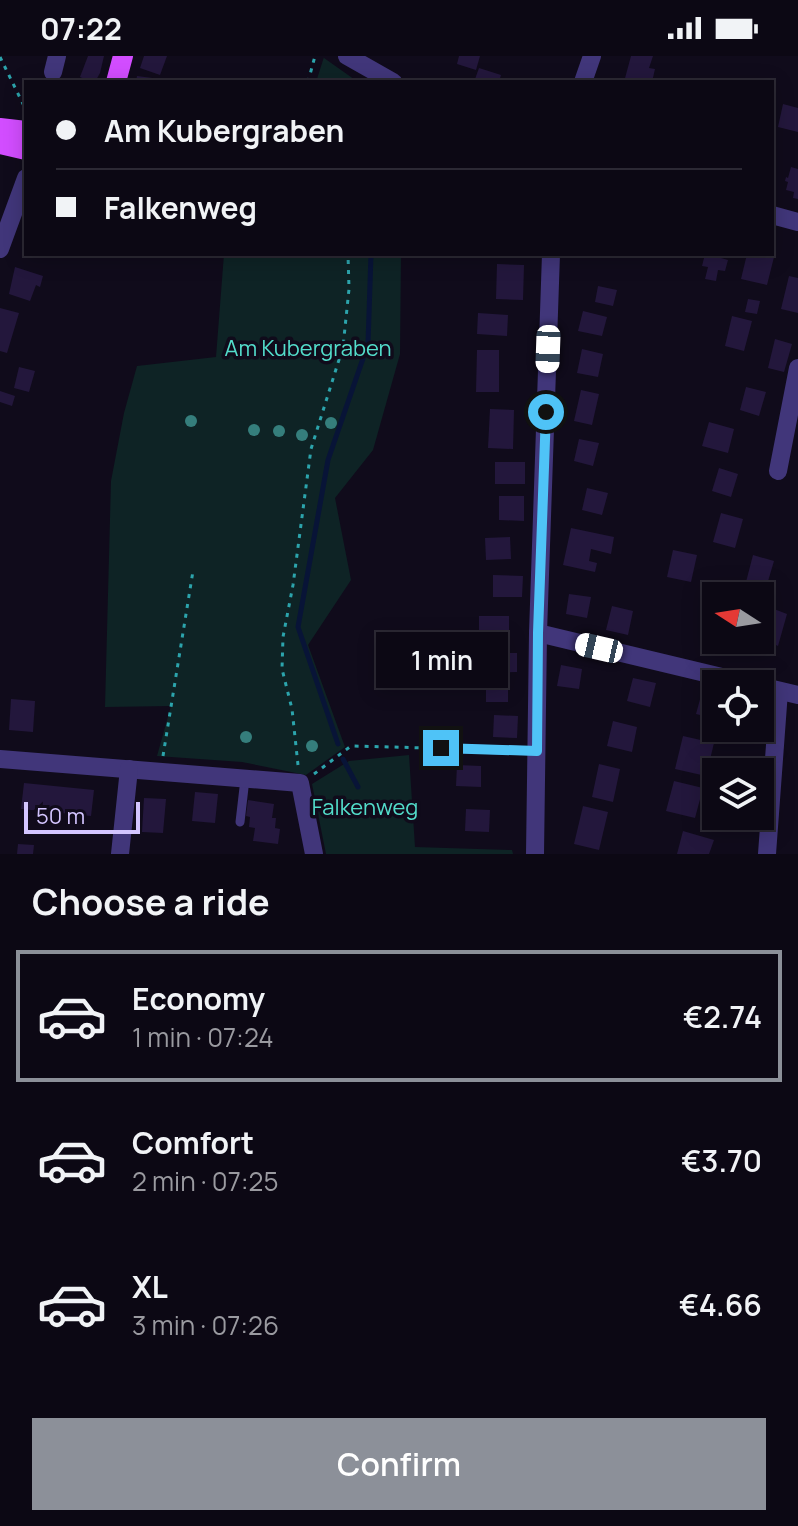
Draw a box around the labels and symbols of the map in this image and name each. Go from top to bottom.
car [535,325,561,373]
park label: Am Kubergraben [224,333,392,363]
route start [528,394,564,430]
north arrow [702,582,774,654]
car [573,631,625,665]
callout: 1 min [375,632,507,688]
route end [423,730,459,766]
park label: Falkenweg [312,792,418,822]
scale bar [24,798,140,834]

